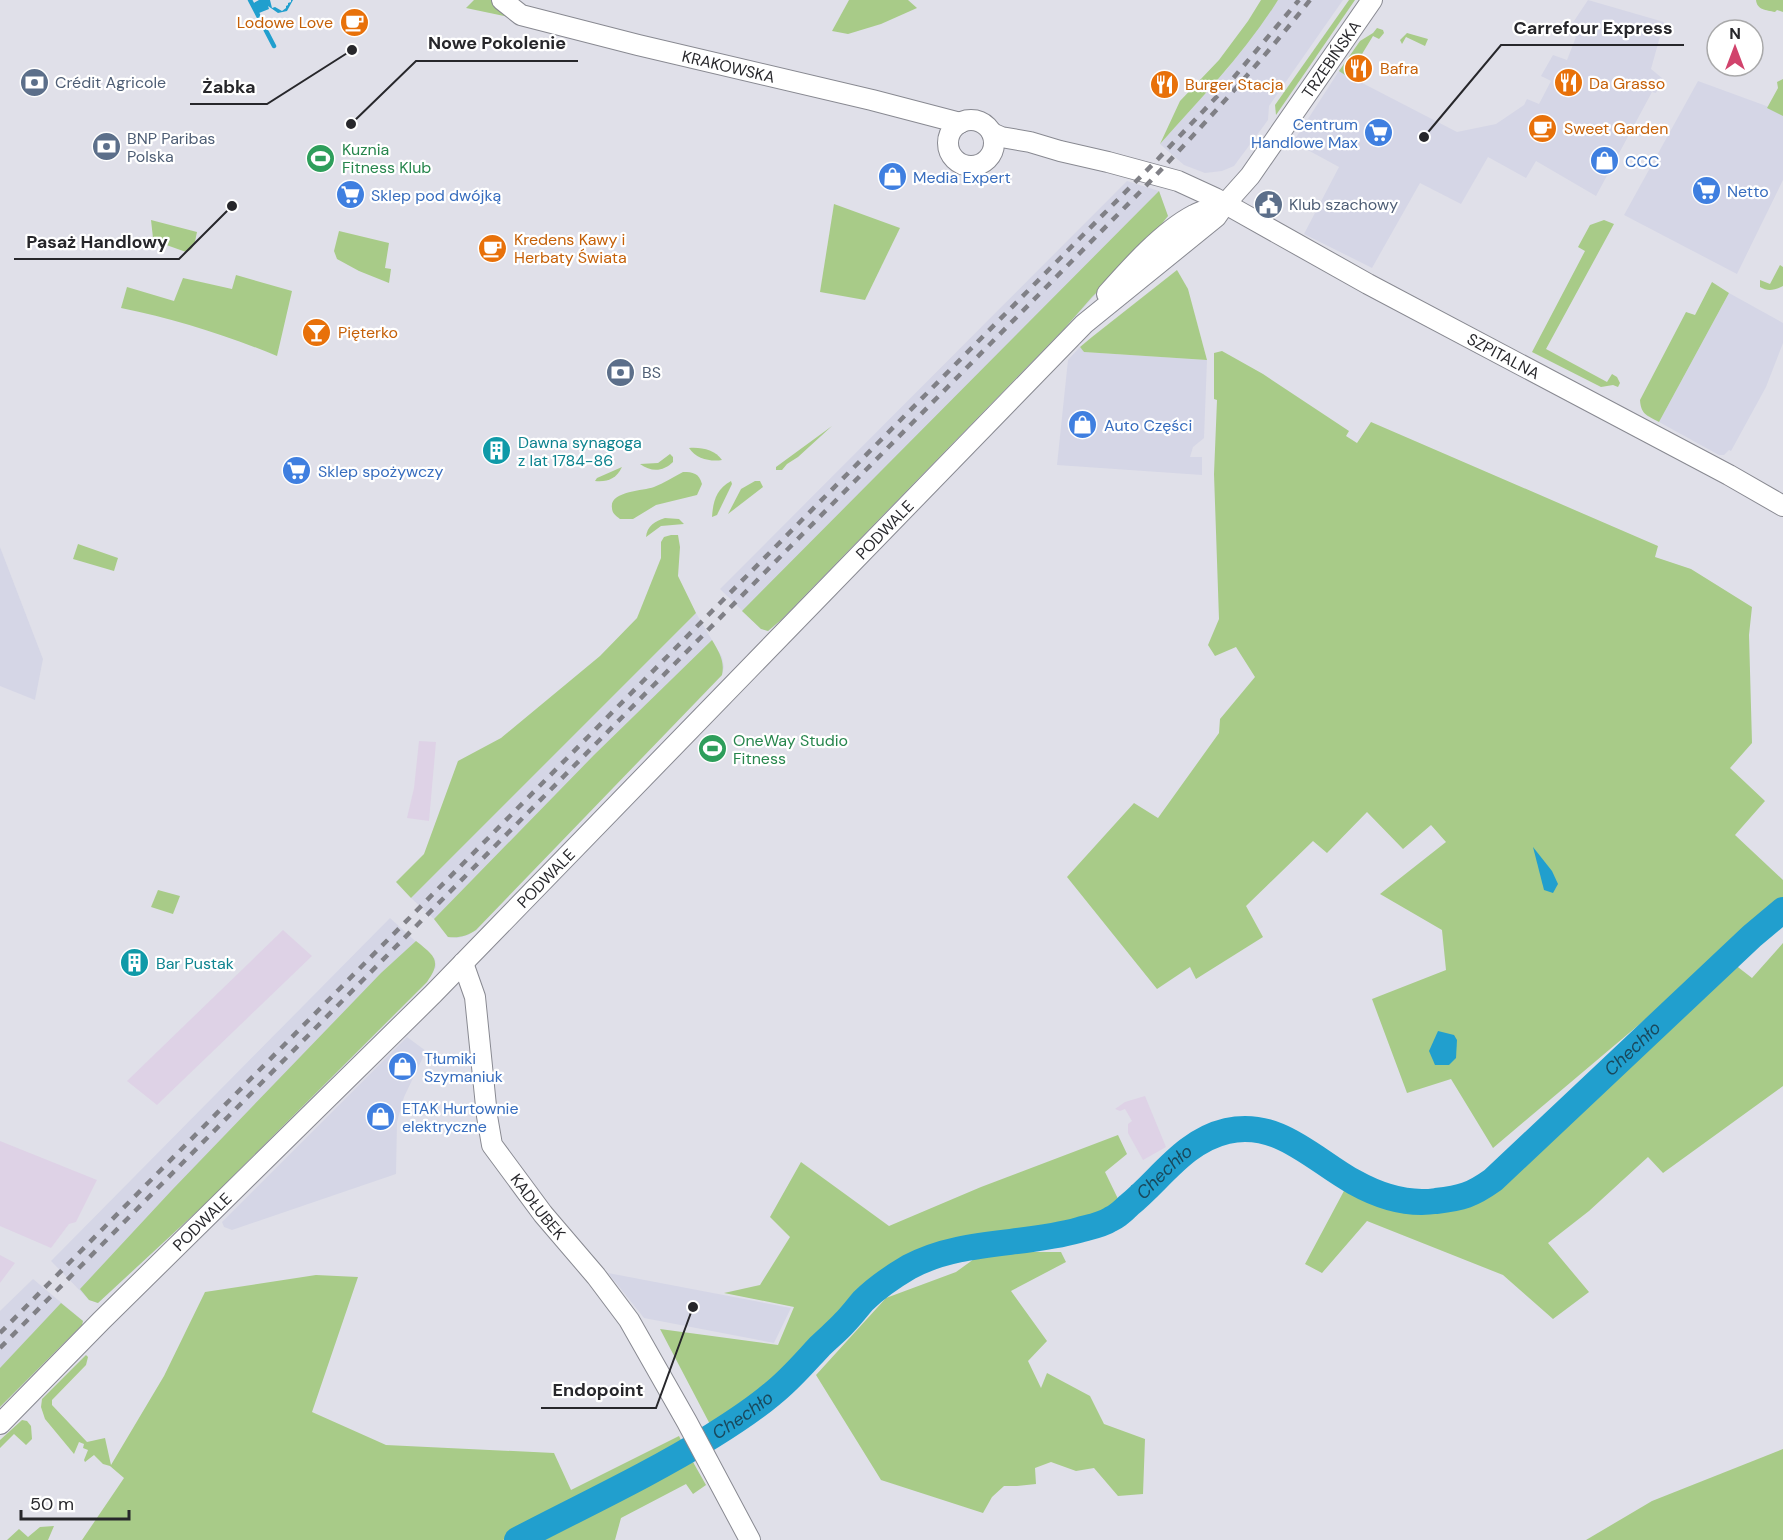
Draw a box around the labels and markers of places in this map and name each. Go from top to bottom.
cafe icon: Lodowe Love [338,6,370,38]
callout: Carrefour Express [1501,9,1684,45]
place label: Lodowe Love [237,12,333,33]
callout: Nowe Pokolenie [416,25,578,61]
restaurant icon: Bafra [1343,52,1375,84]
place label: Bafra [1380,58,1418,79]
bank icon: Crédit Agricole [18,66,50,98]
restaurant icon: Da Grasso [1552,67,1584,99]
callout: Żabka [190,68,267,104]
restaurant icon: Burger Stacja [1148,68,1180,100]
place label: Crédit Agricole [55,72,166,93]
place label: Da Grasso [1589,73,1665,94]
place label: Burger Stacja [1185,74,1283,95]
cafe icon: Sweet Garden [1527,112,1559,144]
place label: Centrum Handlowe Max [1251,114,1358,153]
supermarket icon: Centrum Handlowe Max [1363,117,1395,149]
place label: Sweet Garden [1564,118,1668,139]
place label: BNP Paribas Polska [127,128,215,167]
bank icon: BNP Paribas Polska [90,131,122,163]
place label: Kuznia Fitness Klub [342,139,431,178]
sports icon: Kuznia Fitness Klub [305,142,337,174]
shop icon: CCC [1588,145,1620,177]
place label: CCC [1625,151,1659,172]
shop icon: Media Expert [876,161,908,193]
place label: Media Expert [913,167,1011,188]
supermarket icon: Netto [1690,175,1722,207]
supermarket icon: Sklep pod dwójką [334,179,366,211]
place label: Netto [1727,181,1769,202]
place label: Sklep pod dwójką [371,185,501,206]
public building icon: Klub szachowy [1252,188,1284,220]
place label: Klub szachowy [1289,194,1398,215]
callout: Pasaż Handlowy [14,223,179,259]
place label: Kredens Kawy i Herbaty Świata [514,229,627,268]
cafe icon: Kredens Kawy i Herbaty Świata [477,232,509,264]
bar icon: Pięterko [301,316,333,348]
place label: Pięterko [338,322,398,343]
bank icon: BS [605,356,637,388]
place label: BS [642,362,661,383]
shop icon: Auto Części [1067,409,1099,441]
place label: Auto Części [1104,415,1192,436]
place label: Dawna synagoga z lat 1784-86 [518,432,642,471]
building icon: Dawna synagoga z lat 1784-86 [481,435,513,467]
supermarket icon: Sklep spożywczy [281,455,313,487]
place label: Sklep spożywczy [318,461,443,482]
place label: OneWay Studio Fitness [733,730,848,769]
sports icon: OneWay Studio Fitness [696,733,728,765]
building icon: Bar Pustak [119,947,151,979]
place label: Bar Pustak [156,953,234,974]
place label: Tłumiki Szymaniuk [424,1048,503,1087]
shop icon: Tłumiki Szymaniuk [387,1051,419,1083]
place label: ETAK Hurtownie elektryczne [402,1098,519,1137]
shop icon: ETAK Hurtownie elektryczne [365,1101,397,1133]
callout: Endopoint [541,1372,656,1408]

